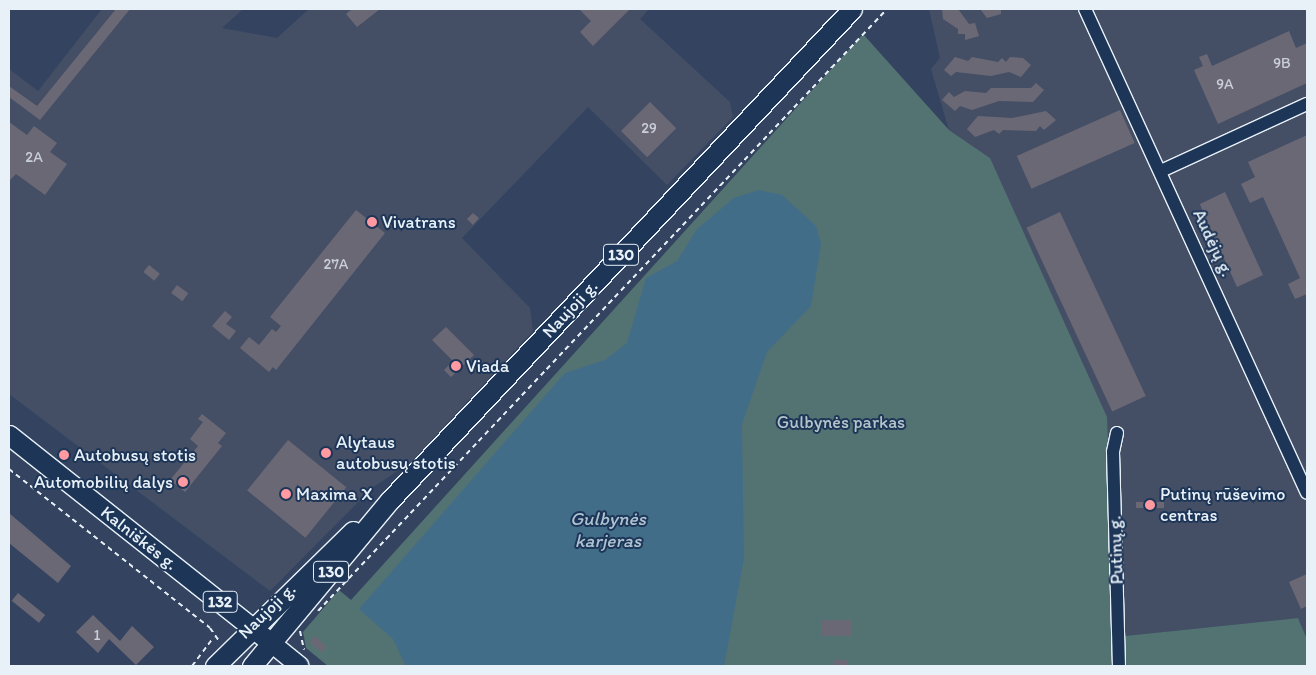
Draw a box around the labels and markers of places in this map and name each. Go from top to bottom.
place label: Vivatrans [382,211,456,233]
marker: Vivatrans [366,216,378,228]
place label: Viada [466,355,509,377]
marker: Viada [450,360,462,372]
place label: Alytaus autobusų stotis [336,432,456,474]
place label: Autobusų stotis [74,444,196,466]
marker: Alytaus autobusų stotis [320,447,332,459]
marker: Autobusų stotis [58,449,70,461]
place label: Automobilių dalys [33,471,173,493]
marker: Automobilių dalys [177,476,189,488]
place label: Maxima X [296,483,372,505]
place label: Putinų rūševimo centras [1160,484,1286,526]
marker: Maxima X [280,488,292,500]
marker: Putinų rūševimo centras [1144,499,1156,511]

